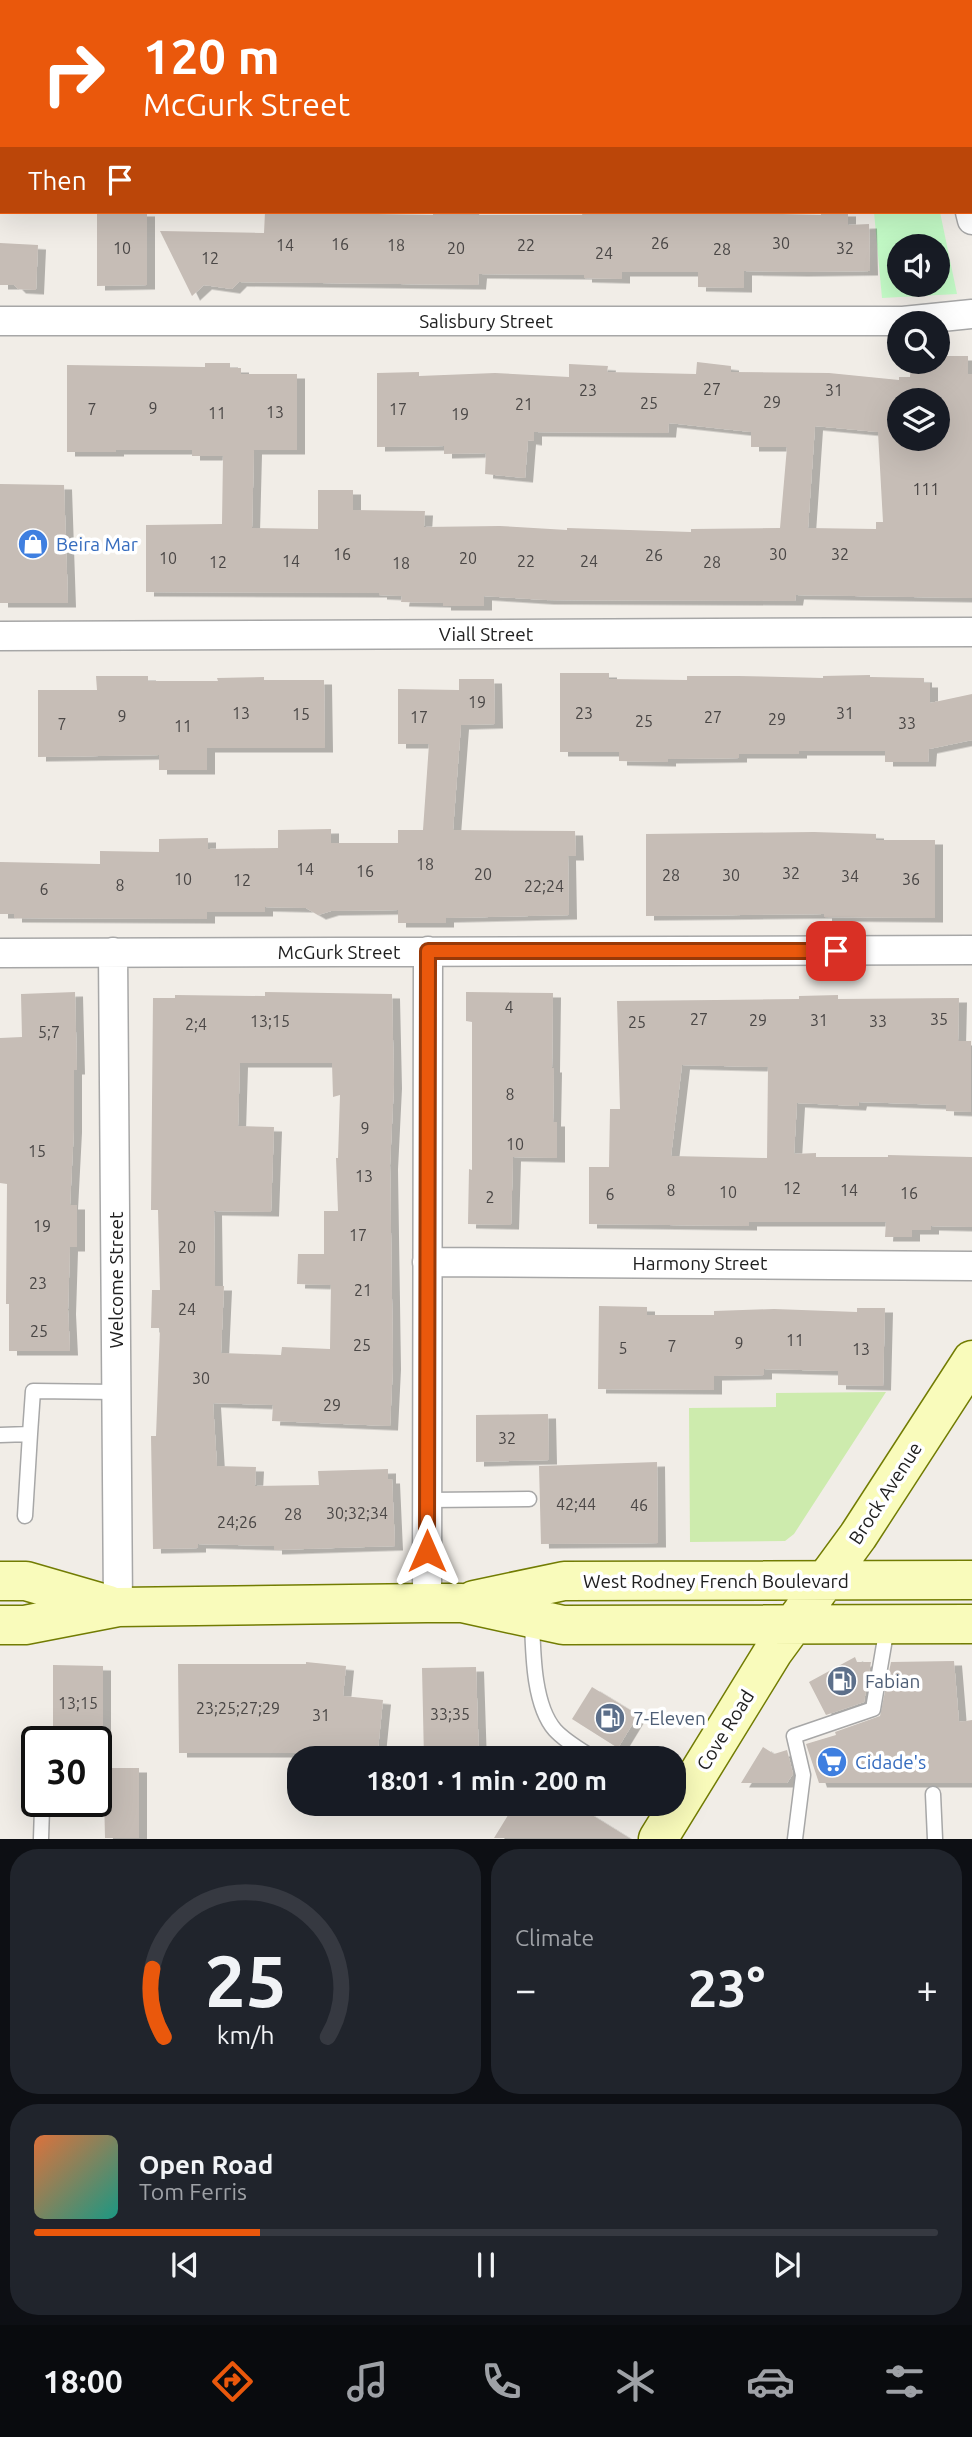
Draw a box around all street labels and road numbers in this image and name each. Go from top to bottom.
street label: Salisbury Street [419,310,553,332]
street label: Viall Street [439,623,534,645]
street label: McGurk Street [278,941,401,963]
street label: Welcome Street [105,1211,127,1348]
street label: Harmony Street [633,1252,768,1274]
street label: Brock Avenue [844,1438,926,1548]
street label: West Rodney French Boulevard [583,1570,849,1592]
street label: Cove Road [692,1686,758,1774]

